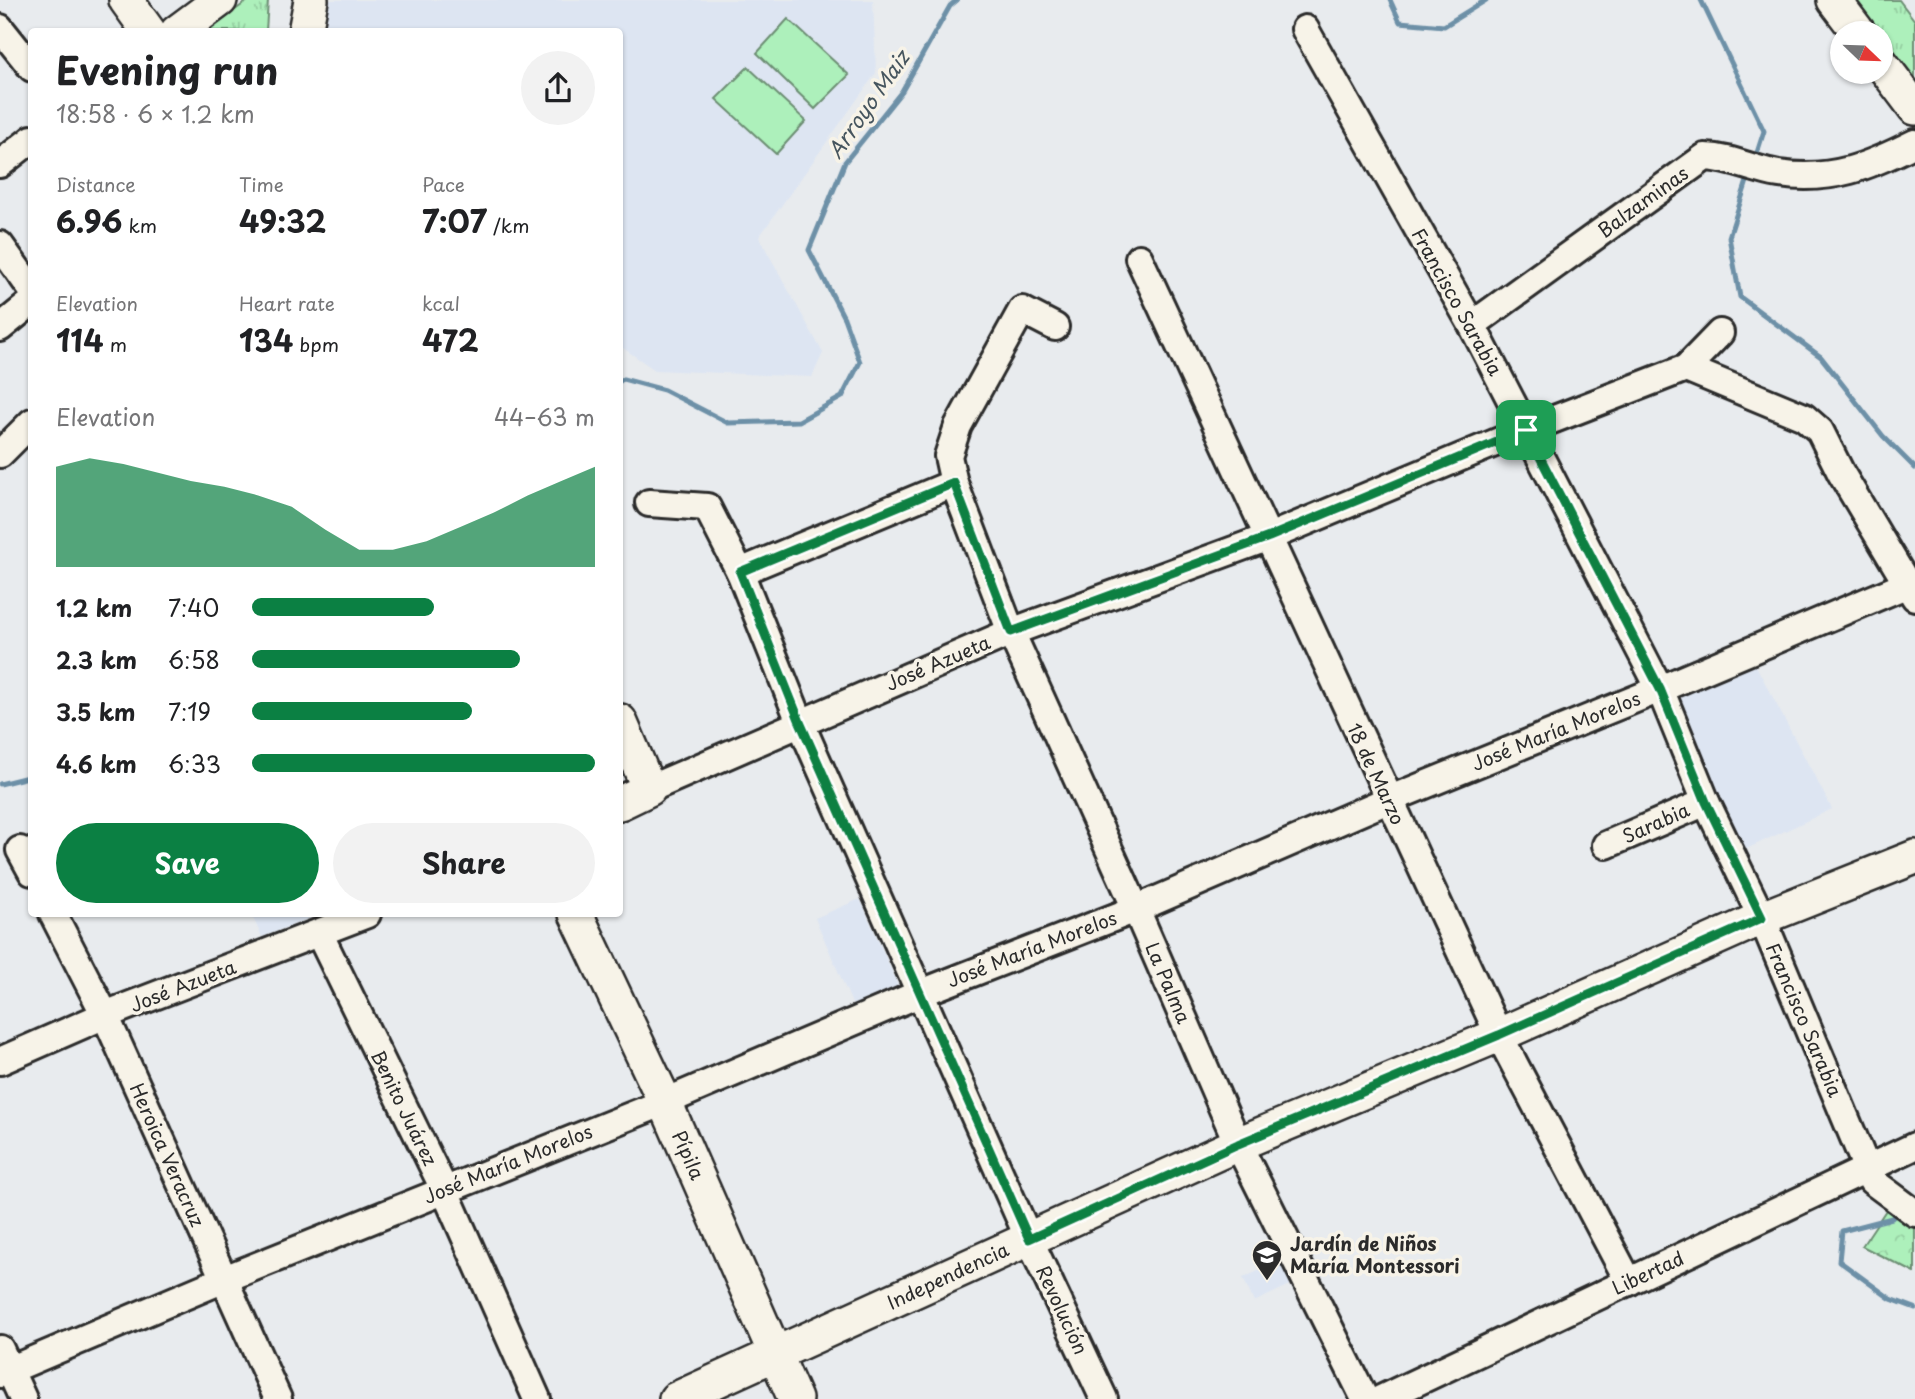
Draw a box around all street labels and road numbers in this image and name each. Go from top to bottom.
street label: Balzaminas [1591,159,1694,244]
street label: Francisco Sarabia [1406,223,1510,381]
street label: José Azueta [881,627,995,697]
street label: José María Morelos [1467,683,1644,777]
street label: 18 de Marzo [1341,718,1413,829]
street label: Sarabia [1618,795,1694,849]
street label: José María Morelos [943,903,1121,993]
street label: La Palma [1139,938,1199,1028]
street label: Francisco Sarabia [1760,938,1850,1101]
street label: José Azueta [126,952,240,1018]
street label: Benito Juárez [365,1045,445,1170]
street label: Heroica Veracruz [124,1078,212,1231]
street label: José María Morelos [419,1116,596,1210]
street label: Pípila [666,1125,712,1184]
street label: Independencia [882,1234,1013,1316]
street label: Libertad [1607,1243,1688,1301]
street label: Revolución [1030,1260,1096,1359]

